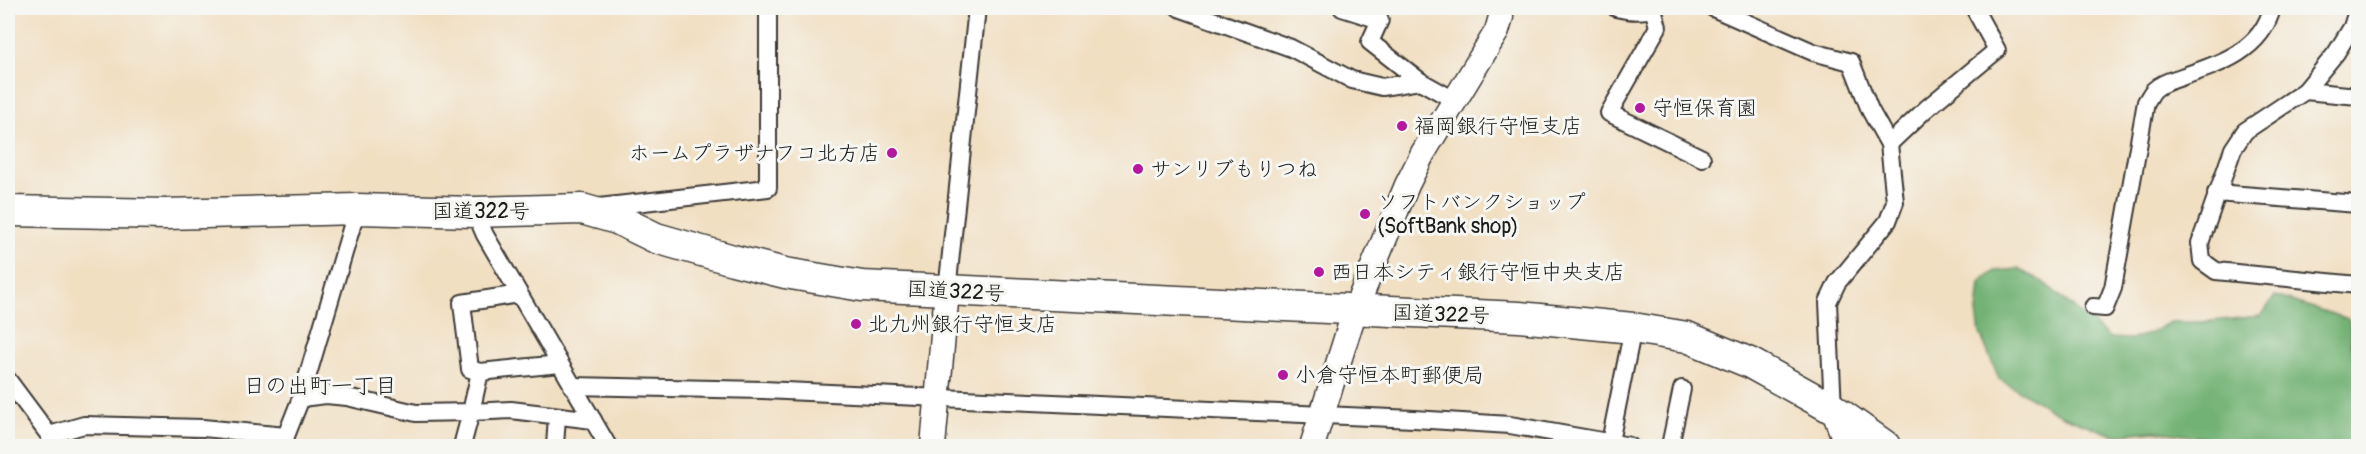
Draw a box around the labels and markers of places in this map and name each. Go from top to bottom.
place label: 守恒保育園 [1652,95,1757,122]
marker: 守恒保育園 [1633,101,1647,115]
place label: 福岡銀行守恒支店 [1414,113,1582,140]
marker: 福岡銀行守恒支店 [1395,119,1409,133]
place label: ホームプラザナフコ北方店 [629,140,880,167]
marker: ホームプラザナフコ北方店 [885,146,899,160]
place label: サンリブもりつね [1150,156,1318,183]
marker: サンリブもりつね [1131,162,1145,176]
place label: ソフトバンクショップ (SoftBank shop) [1377,189,1586,240]
marker: ソフトバンクショップ (SoftBank shop) [1358,207,1372,221]
place label: 西日本シティ銀行守恒中央支店 [1331,259,1625,286]
marker: 西日本シティ銀行守恒中央支店 [1312,265,1326,279]
place label: 北九州銀行守恒支店 [868,311,1057,338]
marker: 北九州銀行守恒支店 [849,317,863,331]
place label: 小倉守恒本町郵便局 [1295,362,1484,389]
marker: 小倉守恒本町郵便局 [1276,368,1290,382]

